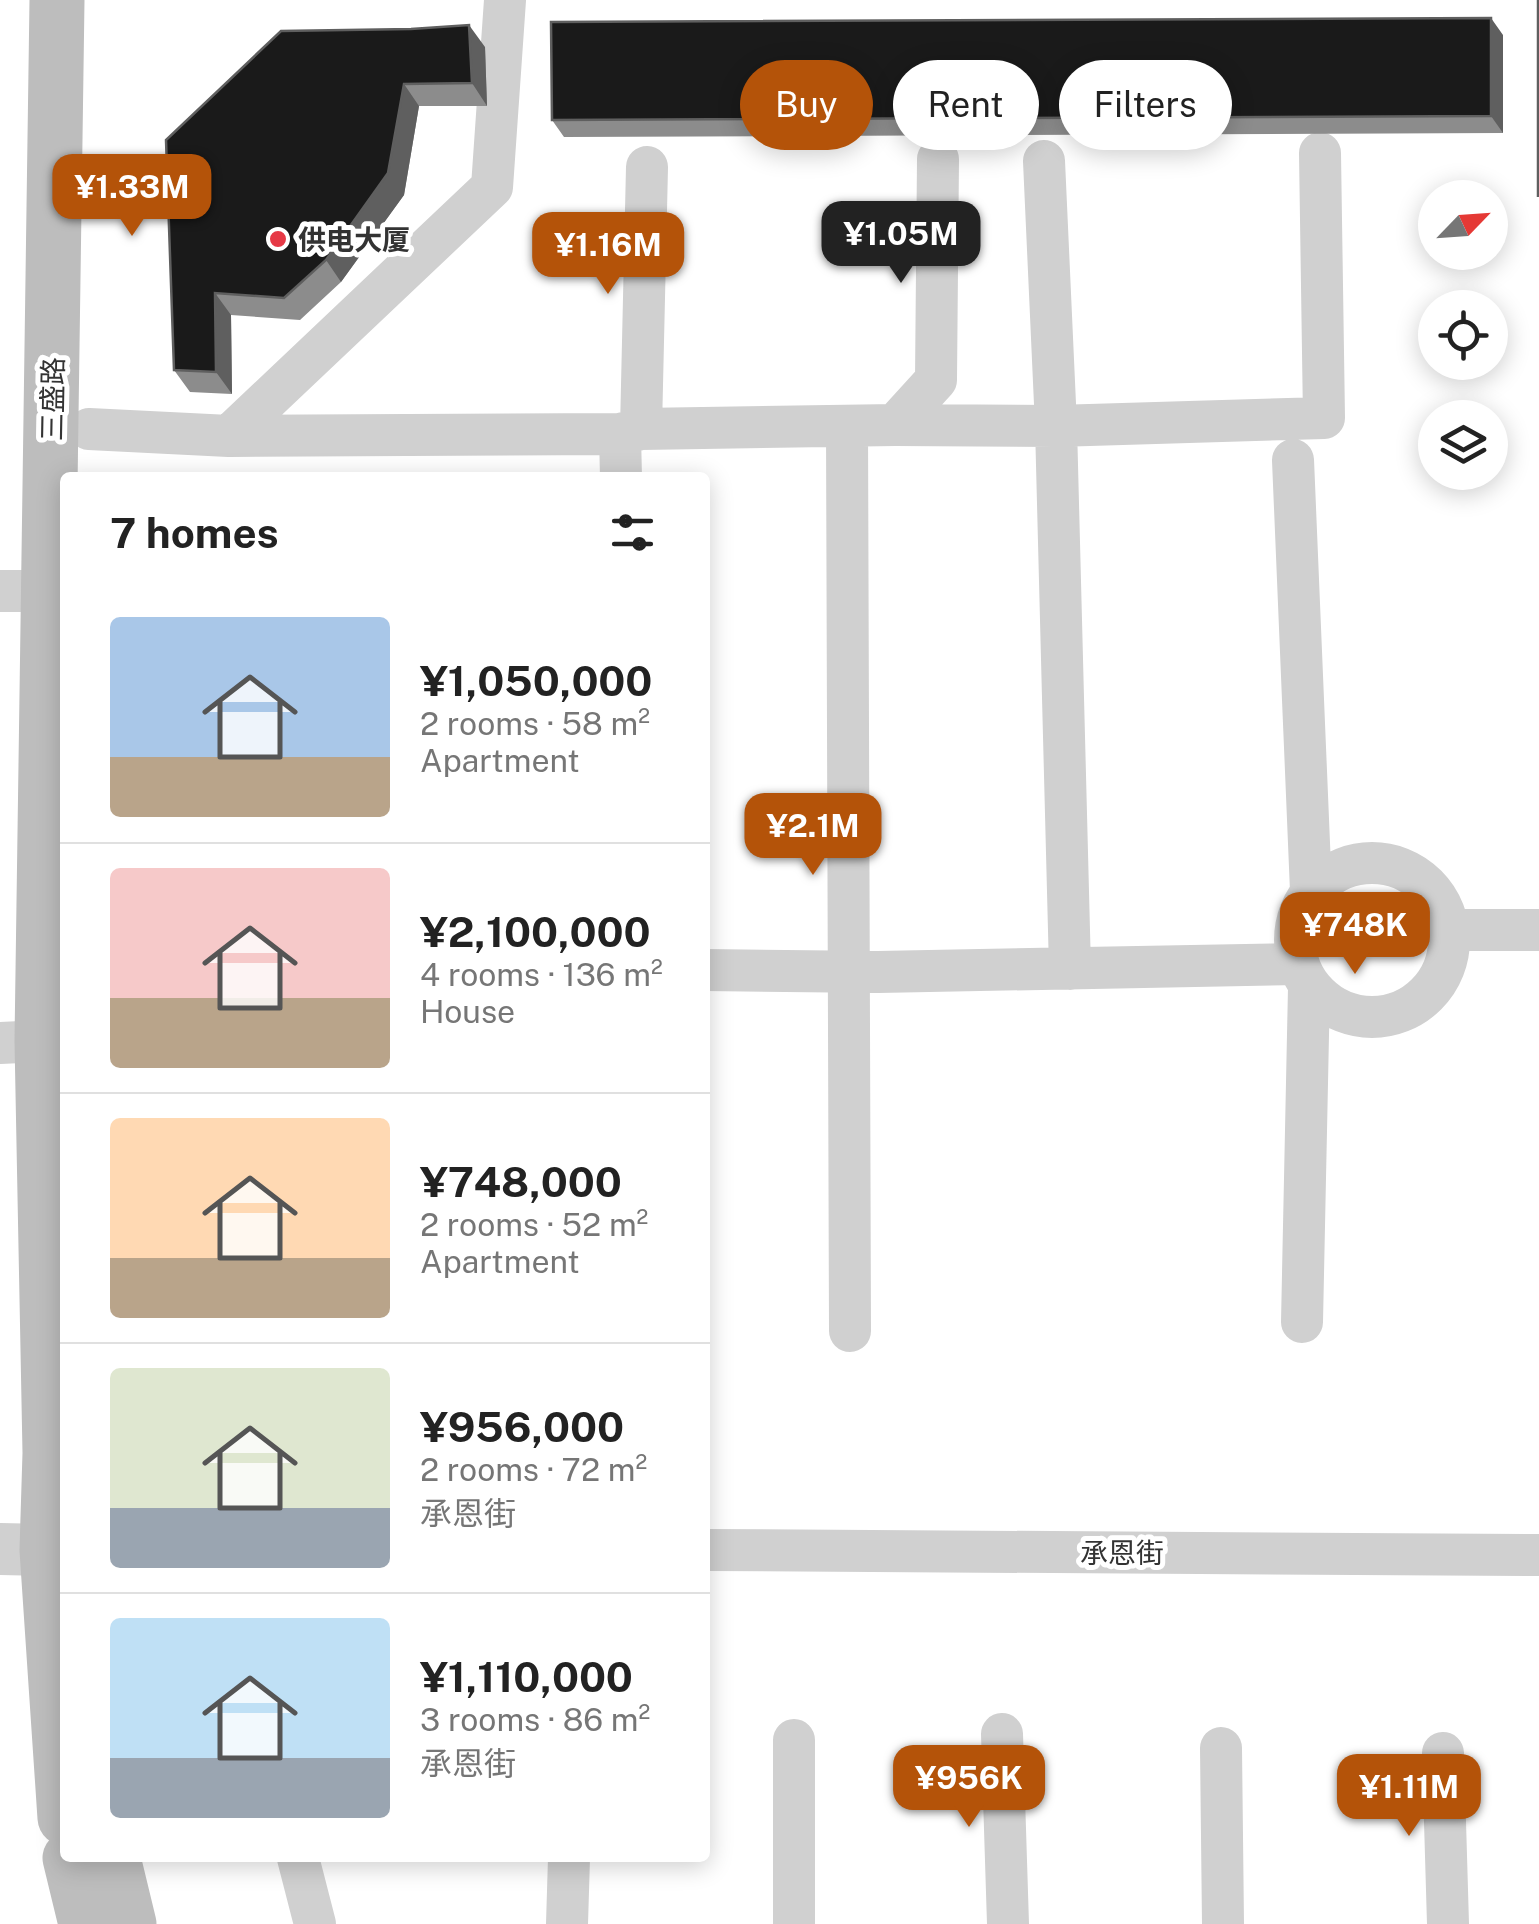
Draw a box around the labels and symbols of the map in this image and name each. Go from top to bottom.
pin: ¥1.33M [51,154,213,239]
north arrow [1418,180,1508,270]
pin: ¥1.05M [820,201,982,286]
pin: ¥1.16M [527,212,689,297]
place label: 供电大厦 [298,223,410,256]
marker: 供电大厦 [267,228,289,250]
street label: 三盛路 [35,357,69,441]
pin: ¥2.1M [743,793,883,878]
pin: ¥748K [1285,892,1425,977]
street label: 承恩街 [1080,1536,1164,1569]
pin: ¥956K [899,1745,1039,1830]
pin: ¥1.11M [1328,1754,1490,1839]

